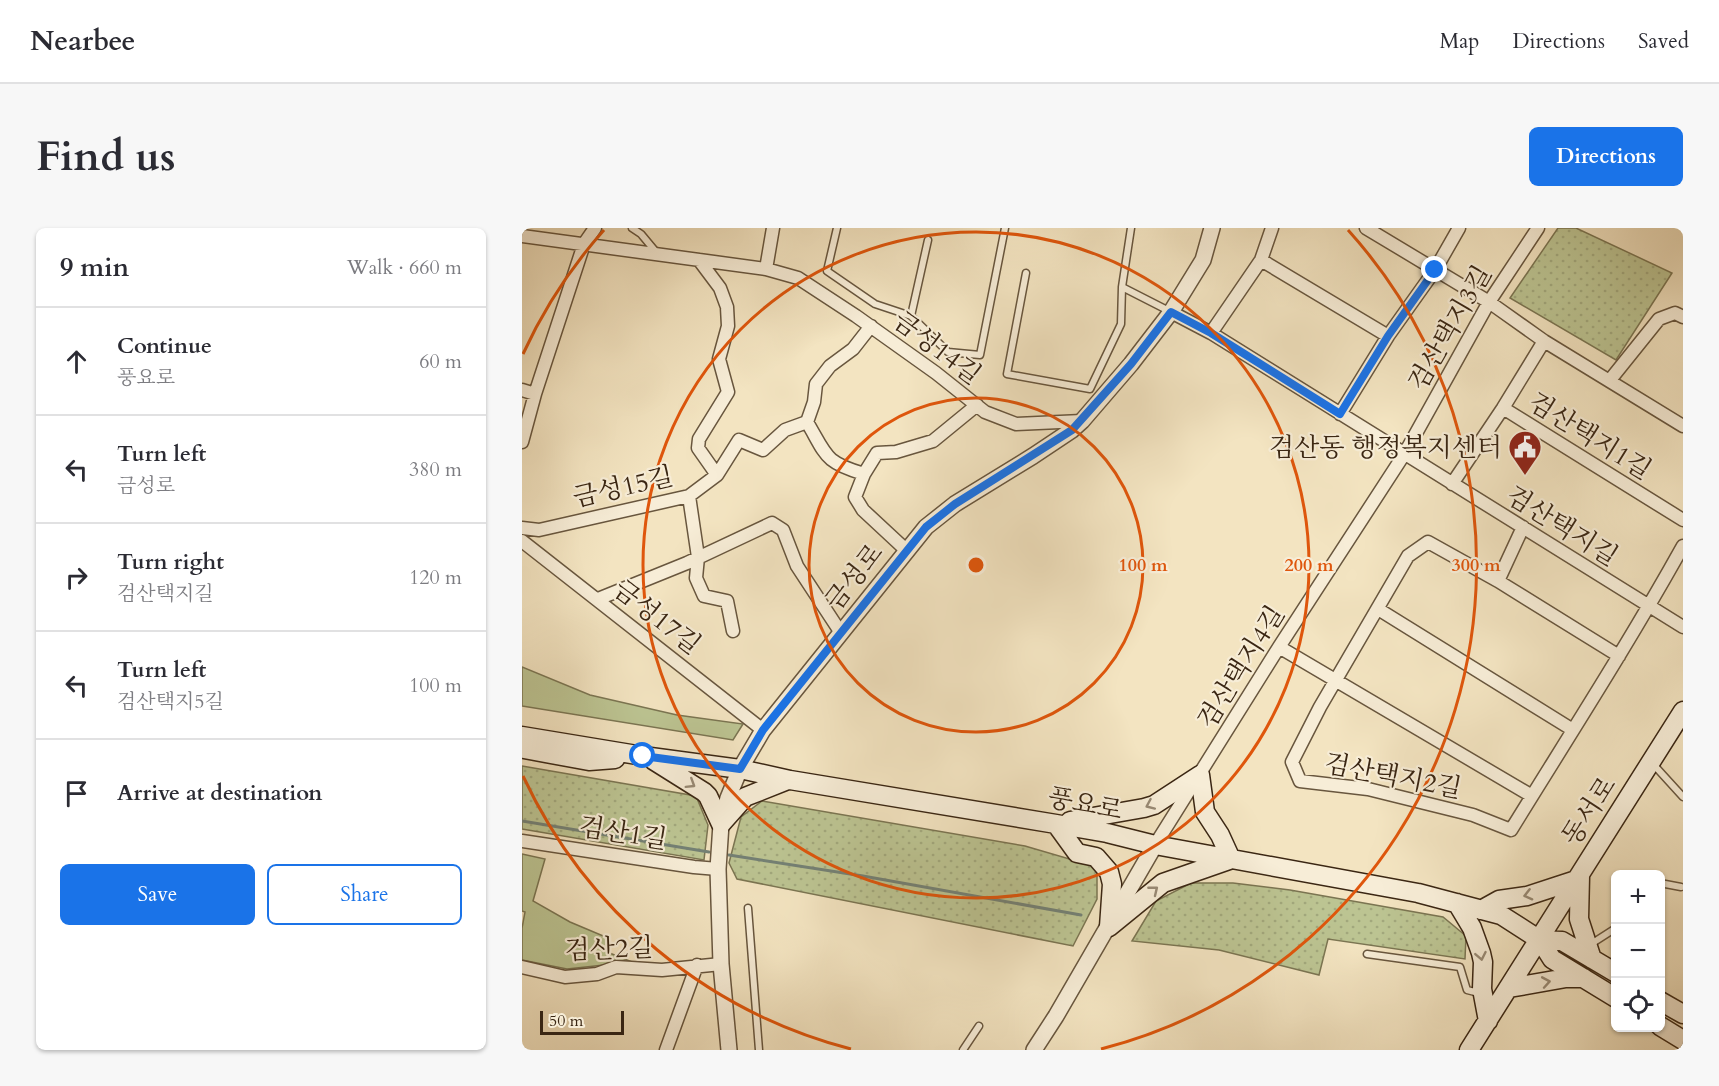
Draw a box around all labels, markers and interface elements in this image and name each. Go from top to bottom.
text: Nearbee [30,22,135,60]
text: Map [1439,27,1479,56]
text: Directions [1512,27,1605,56]
text: Saved [1638,27,1689,56]
button: Directions [1529,127,1683,186]
text: Find us [36,128,176,185]
text: 9 min [60,250,129,285]
text: Walk · 660 m [347,254,462,281]
route end [1421,256,1447,282]
street label: 검산택지3길 [1400,259,1500,397]
street label: 금성14길 [886,303,988,393]
text: Continue [117,331,212,361]
icon: ahead [60,345,93,378]
text: 60 m [419,348,462,375]
text: 풍요로 [117,364,175,391]
street label: 검산택지1길 [1522,384,1658,488]
public building icon: 검산동 행정복지센터 [1507,429,1543,476]
place label: 검산동 행정복지센터 [1269,430,1502,465]
text: Turn left [117,439,206,469]
icon: left [60,453,93,486]
text: 380 m [409,456,462,483]
street label: 금성15길 [569,458,677,516]
text: 금성로 [117,472,175,499]
street label: 검산택지길 [1499,478,1625,574]
street label: 금성로 [817,537,891,617]
text: Turn right [117,547,224,577]
text: 100 m [1118,553,1168,578]
text: 200 m [1284,553,1334,578]
text: 300 m [1451,553,1501,578]
centre of rings [966,555,986,575]
icon: right [60,561,93,594]
text: 120 m [409,564,462,591]
street label: 금성17길 [606,572,708,662]
text: 검산택지길 [117,580,214,607]
street label: 검산택지4길 [1189,599,1293,735]
text: Turn left [117,655,206,685]
icon: left [60,669,93,702]
text: 100 m [409,672,462,699]
text: 검산택지5길 [117,688,224,715]
route start [629,742,655,768]
street label: 검산택지2길 [1321,746,1465,806]
street label: 동서로 [1554,770,1624,852]
icon: arrive [60,777,93,810]
one-way arrow [684,777,695,788]
text: Arrive at destination [117,778,322,808]
street label: 풍요로 [1045,780,1125,828]
one-way arrow [1146,798,1157,810]
street label: 검산1길 [576,809,670,857]
button: Save [60,864,255,925]
button: Share [267,864,462,925]
map controls [1611,870,1665,1032]
button: + [1611,870,1665,924]
one-way arrow [1147,887,1158,898]
one-way arrow [1523,888,1533,901]
button: − [1611,924,1665,978]
street label: 검산2길 [564,930,654,968]
one-way arrow [1473,951,1486,961]
one-way arrow [1542,976,1551,988]
button: locate [1611,978,1665,1032]
scale bar [540,1008,624,1036]
text: 50 m [549,1010,583,1032]

